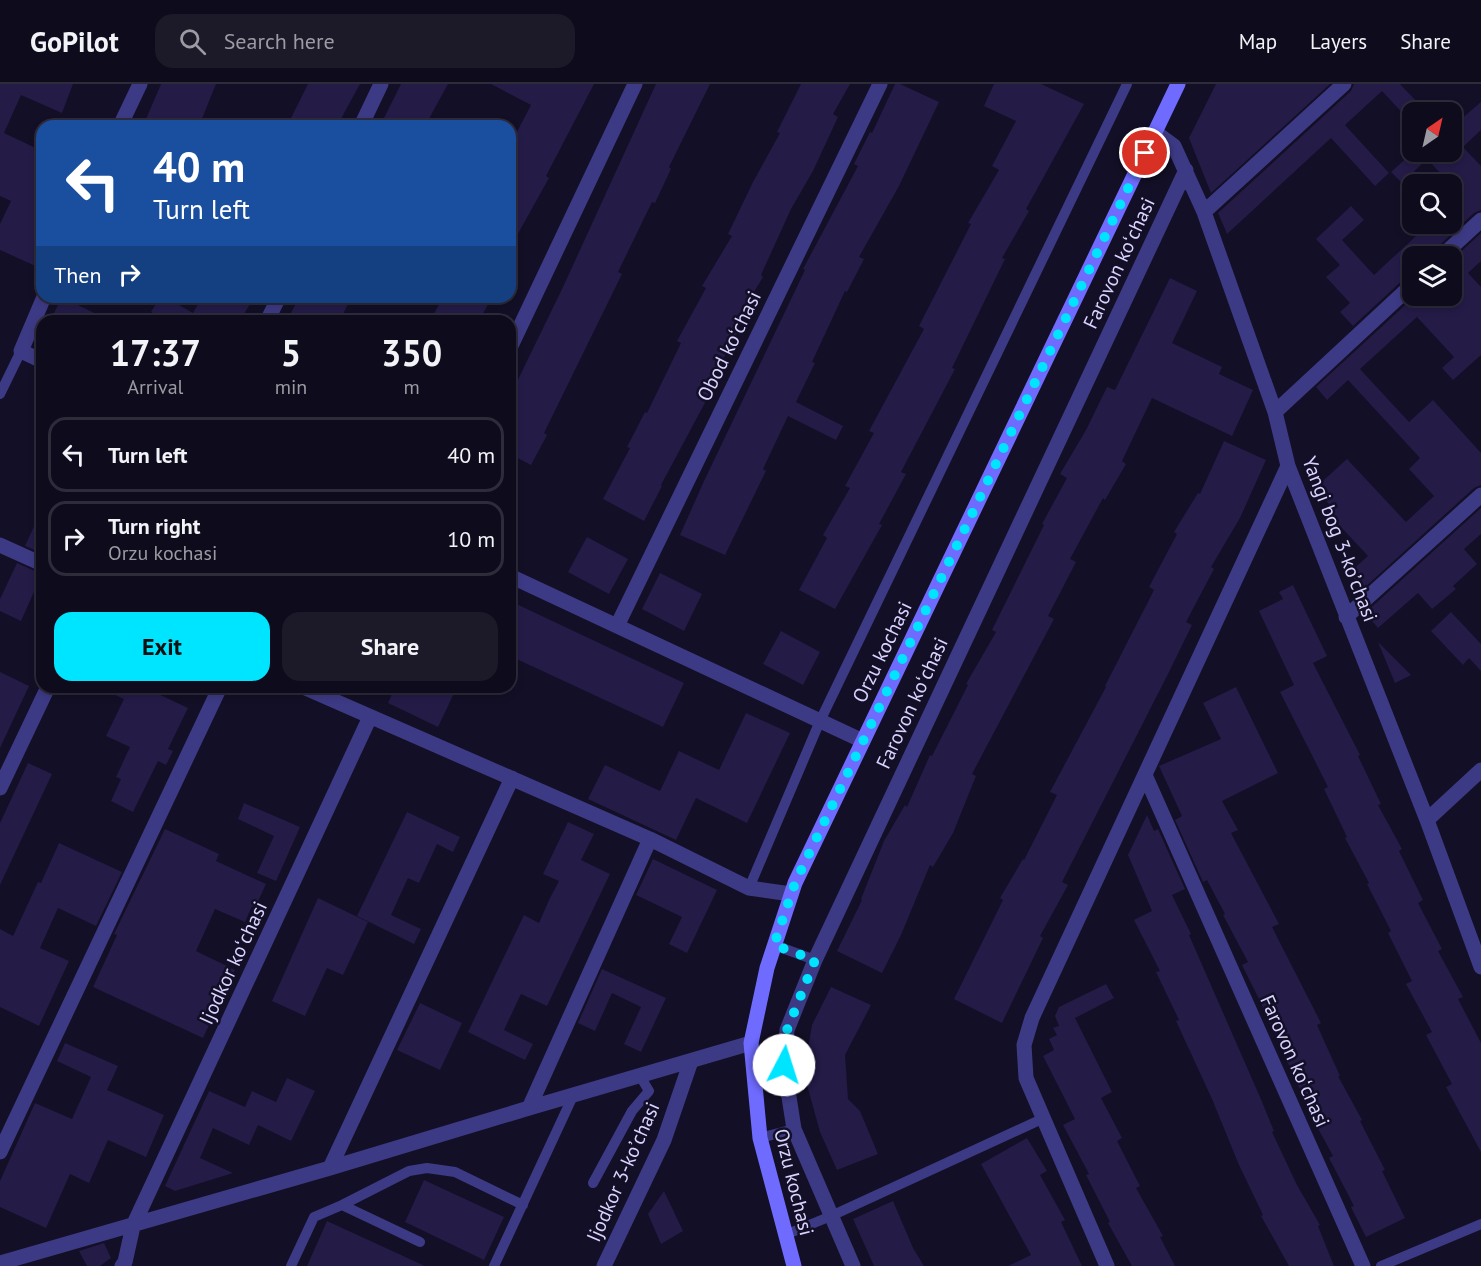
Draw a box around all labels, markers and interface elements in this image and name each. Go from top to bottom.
search box [155,14,575,68]
text: GoPilot [30,23,119,60]
icon: search [176,25,209,58]
text: Search here [224,27,335,55]
text: Map [1239,28,1277,55]
text: Layers [1310,28,1367,55]
text: Share [1400,28,1451,55]
north arrow [1402,102,1462,162]
map controls [1402,102,1462,306]
pin [1119,127,1170,178]
icon: arrive [1128,136,1161,169]
text: 40 m [153,139,245,194]
icon: left [54,144,132,222]
button: search [1402,174,1462,234]
text: Turn left [153,192,250,226]
street label: Farovon koʻchasi [1077,193,1161,333]
button: layers [1402,246,1462,306]
icon: right [113,258,146,291]
text: Then [54,261,101,289]
street label: Obod koʻchasi [691,287,767,405]
text: 17:37 [110,329,201,376]
text: 5 [281,329,301,376]
text: 350 [381,329,442,376]
text: Arrival [127,374,183,400]
text: min [275,374,307,400]
text: m [404,374,420,400]
icon: left [57,438,90,471]
text: Turn left [108,441,188,469]
text: 40 m [447,441,495,469]
street label: Yangi bog 3-koʼchasi [1296,452,1384,626]
text: Turn right [108,512,200,540]
icon: right [57,522,90,555]
text: 10 m [447,525,495,553]
text: Orzu kochasi [108,540,217,566]
street label: Orzu kochasi [846,597,918,707]
button: Exit [54,612,270,681]
button: Share [282,612,498,681]
street label: Farovon koʻchasi [870,633,954,773]
street label: Ijodkor koʻchasi [193,897,273,1029]
street label: Farovon koʻchasi [1254,991,1336,1131]
position arrow [752,1033,816,1097]
street label: Ijodkor 3-koʼchasi [581,1098,665,1246]
street label: Orzu kochasi [768,1126,820,1238]

